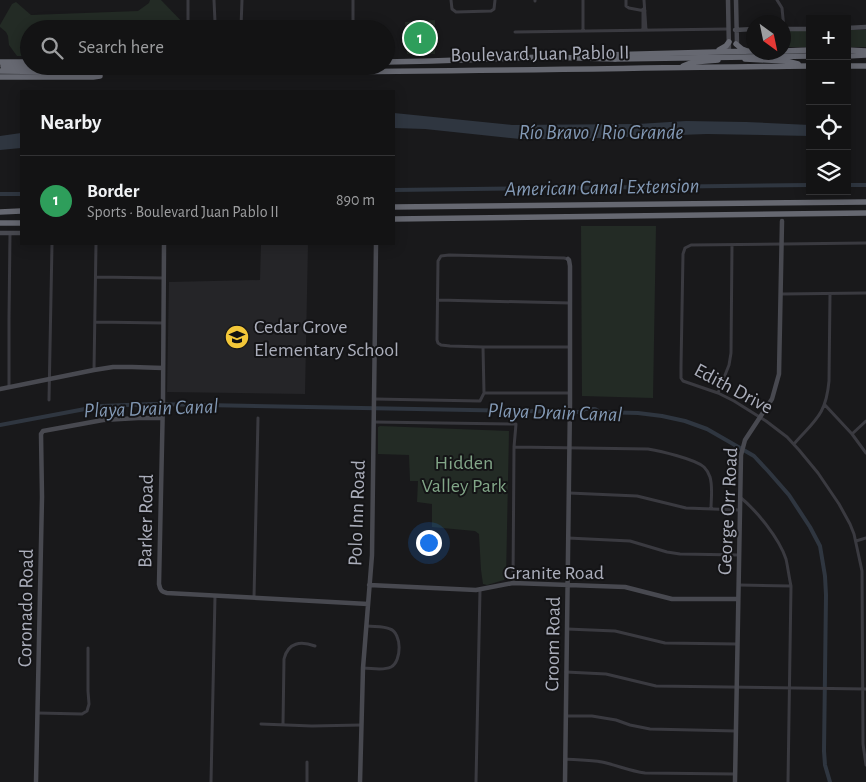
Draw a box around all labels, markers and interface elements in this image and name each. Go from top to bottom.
north arrow [746,15,791,60]
map controls [806,15,851,195]
button: + [806,15,851,60]
pin: 1 [404,19,436,57]
search box [20,20,395,75]
icon: search [38,34,66,62]
text: Search here [78,38,164,57]
street label: Boulevard Juan Pablo II [450,42,630,66]
button: − [806,60,851,105]
button: locate [806,105,851,150]
text: Nearby [40,112,101,133]
water label: Río Bravo / Rio Grande [519,122,683,143]
button: layers [806,150,851,195]
water label: American Canal Extension [504,175,700,200]
text: Border [87,182,139,201]
text: 1 [53,192,59,208]
text: 890 m [336,192,375,208]
text: Sports · Boulevard Juan Pablo II [87,204,279,220]
place label: Cedar Grove Elementary School [254,317,399,360]
school or university icon: Cedar Grove Elementary School [224,324,250,350]
street label: Edith Drive [691,360,776,418]
water label: Playa Drain Canal [83,396,219,421]
water label: Playa Drain Canal [487,400,623,425]
street label: George Orr Road [715,447,741,575]
park label: Hidden Valley Park [422,453,506,496]
street label: Polo Inn Road [345,460,369,566]
street label: Barker Road [135,474,157,568]
your location [416,530,442,556]
street label: Coronado Road [15,549,37,667]
street label: Granite Road [504,563,604,583]
street label: Croom Road [542,596,564,692]

